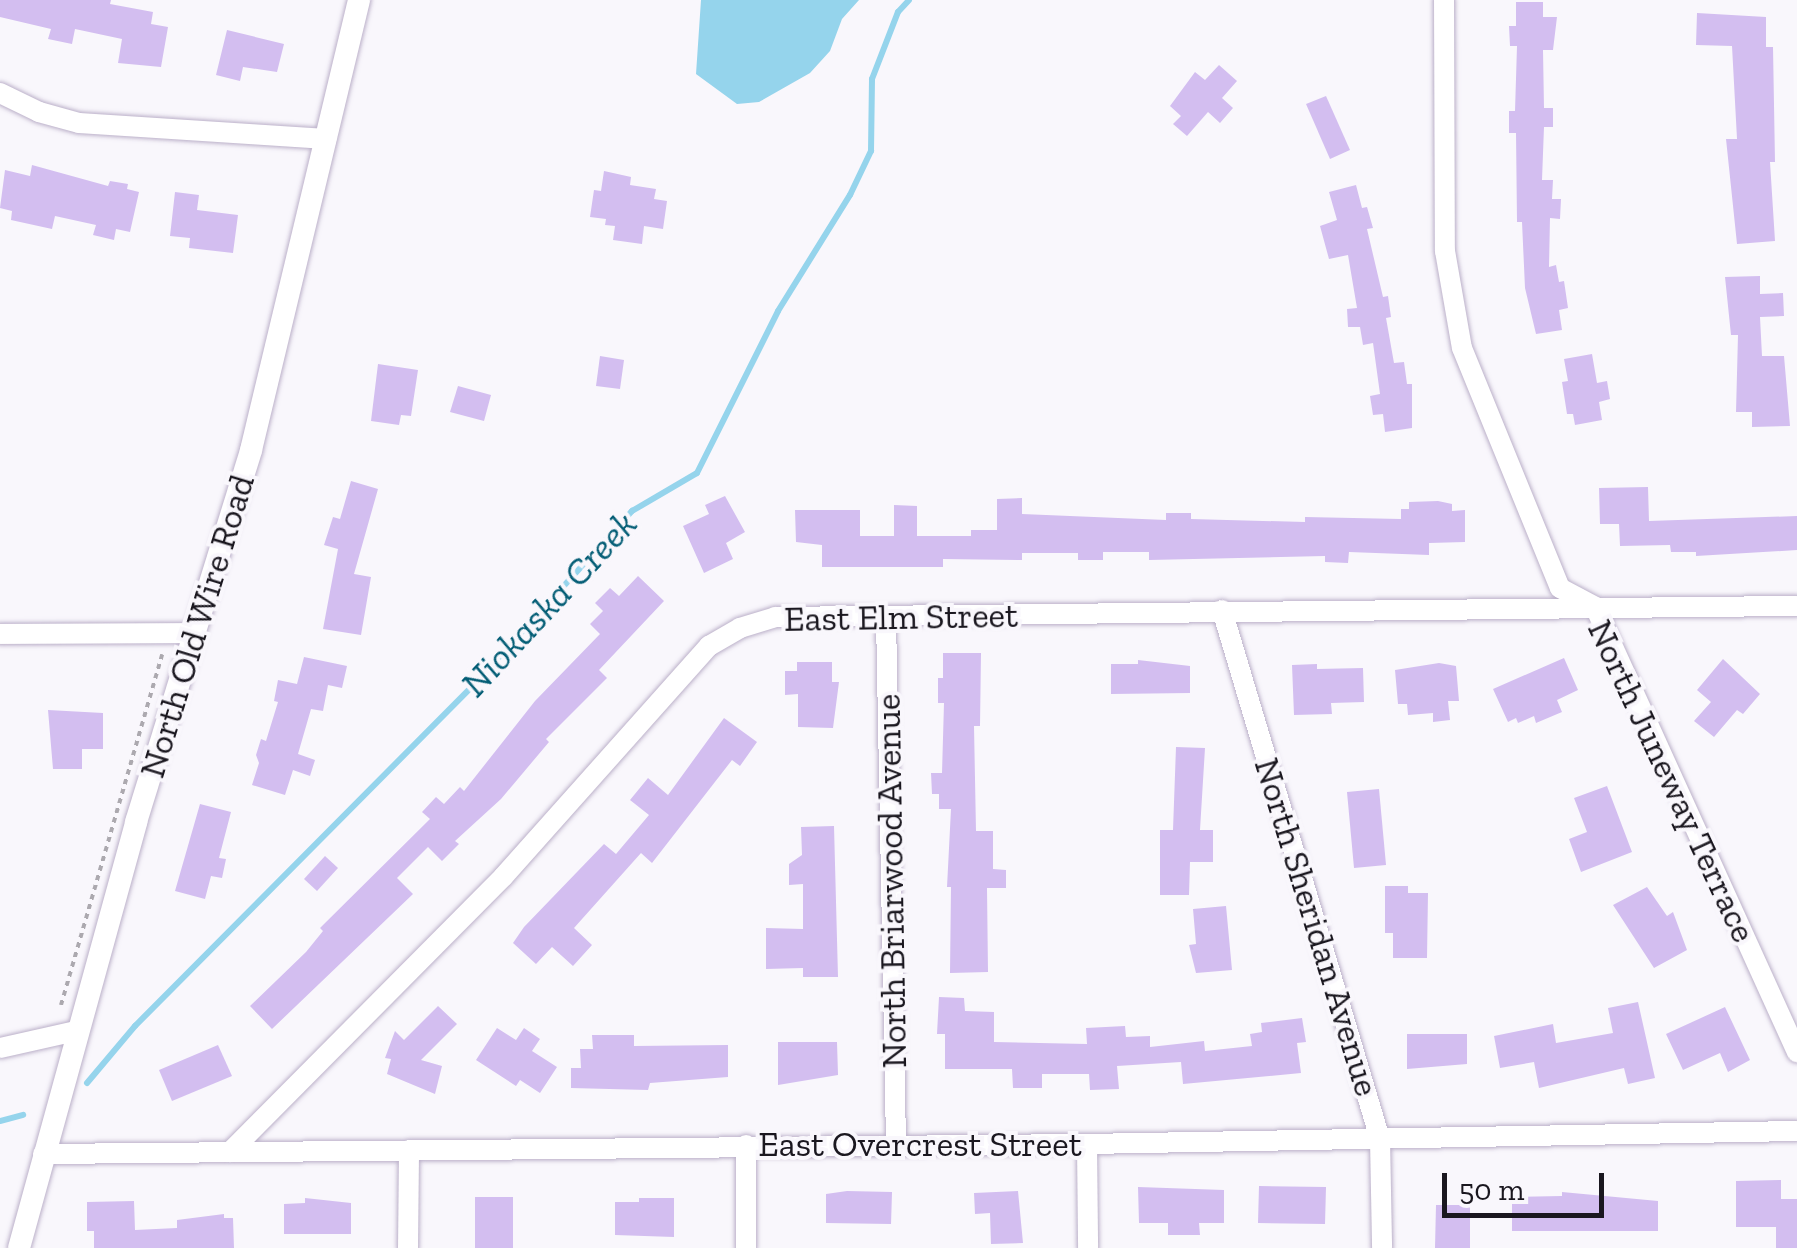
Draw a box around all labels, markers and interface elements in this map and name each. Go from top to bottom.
street label: North Old Wire Road [131,469,263,783]
water label: Niokaska Creek [452,502,646,706]
street label: East Elm Street [784,594,1018,640]
street label: North Juneway Terrace [1578,612,1766,950]
street label: North Briarwood Avenue [867,693,915,1069]
street label: North Sheridan Avenue [1245,752,1389,1102]
street label: East Overcrest Street [758,1123,1082,1165]
scale bar [1447,1153,1610,1215]
text: 50 m [1459,1172,1524,1208]

